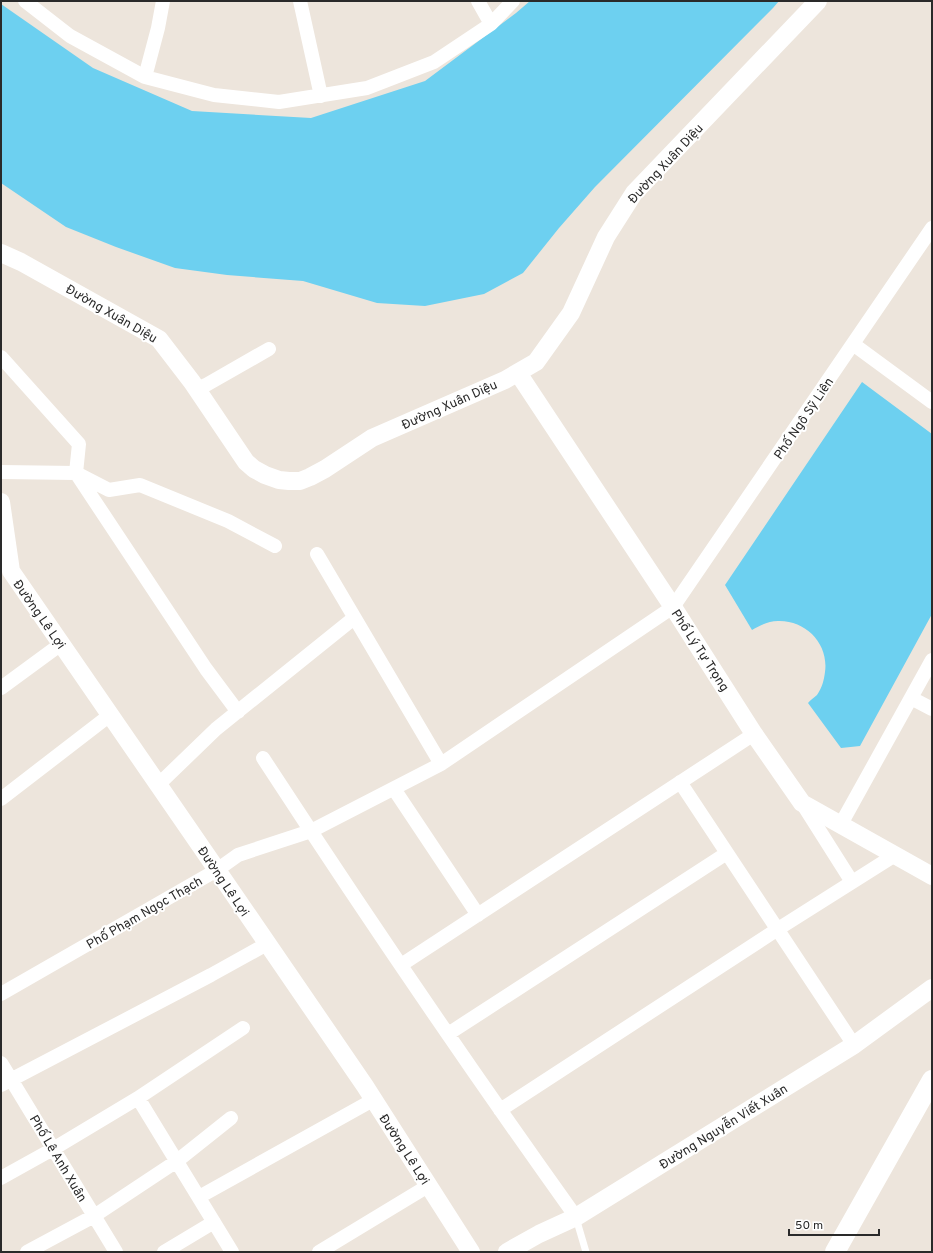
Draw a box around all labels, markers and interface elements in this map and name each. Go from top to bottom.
street label: Đường Xuân Diệu [625,121,708,208]
street label: Đường Xuân Diệu [62,282,160,347]
street label: Phố Ngô Sỹ Liên [771,375,838,463]
street label: Đường Xuân Diệu [399,378,500,434]
street label: Đường Lê Lợi [9,577,68,653]
street label: Phố Lý Tự Trọng [667,607,733,695]
street label: Đường Lê Lợi [193,844,252,920]
street label: Phố Phạm Ngọc Thạch [84,873,206,954]
street label: Đường Nguyễn Viết Xuân [656,1080,791,1174]
street label: Phố Lê Anh Xuân [25,1112,90,1205]
street label: Đường Lê Lợi [375,1112,432,1188]
scale bar [789,1211,879,1237]
text: 50 m [795,1218,823,1234]

